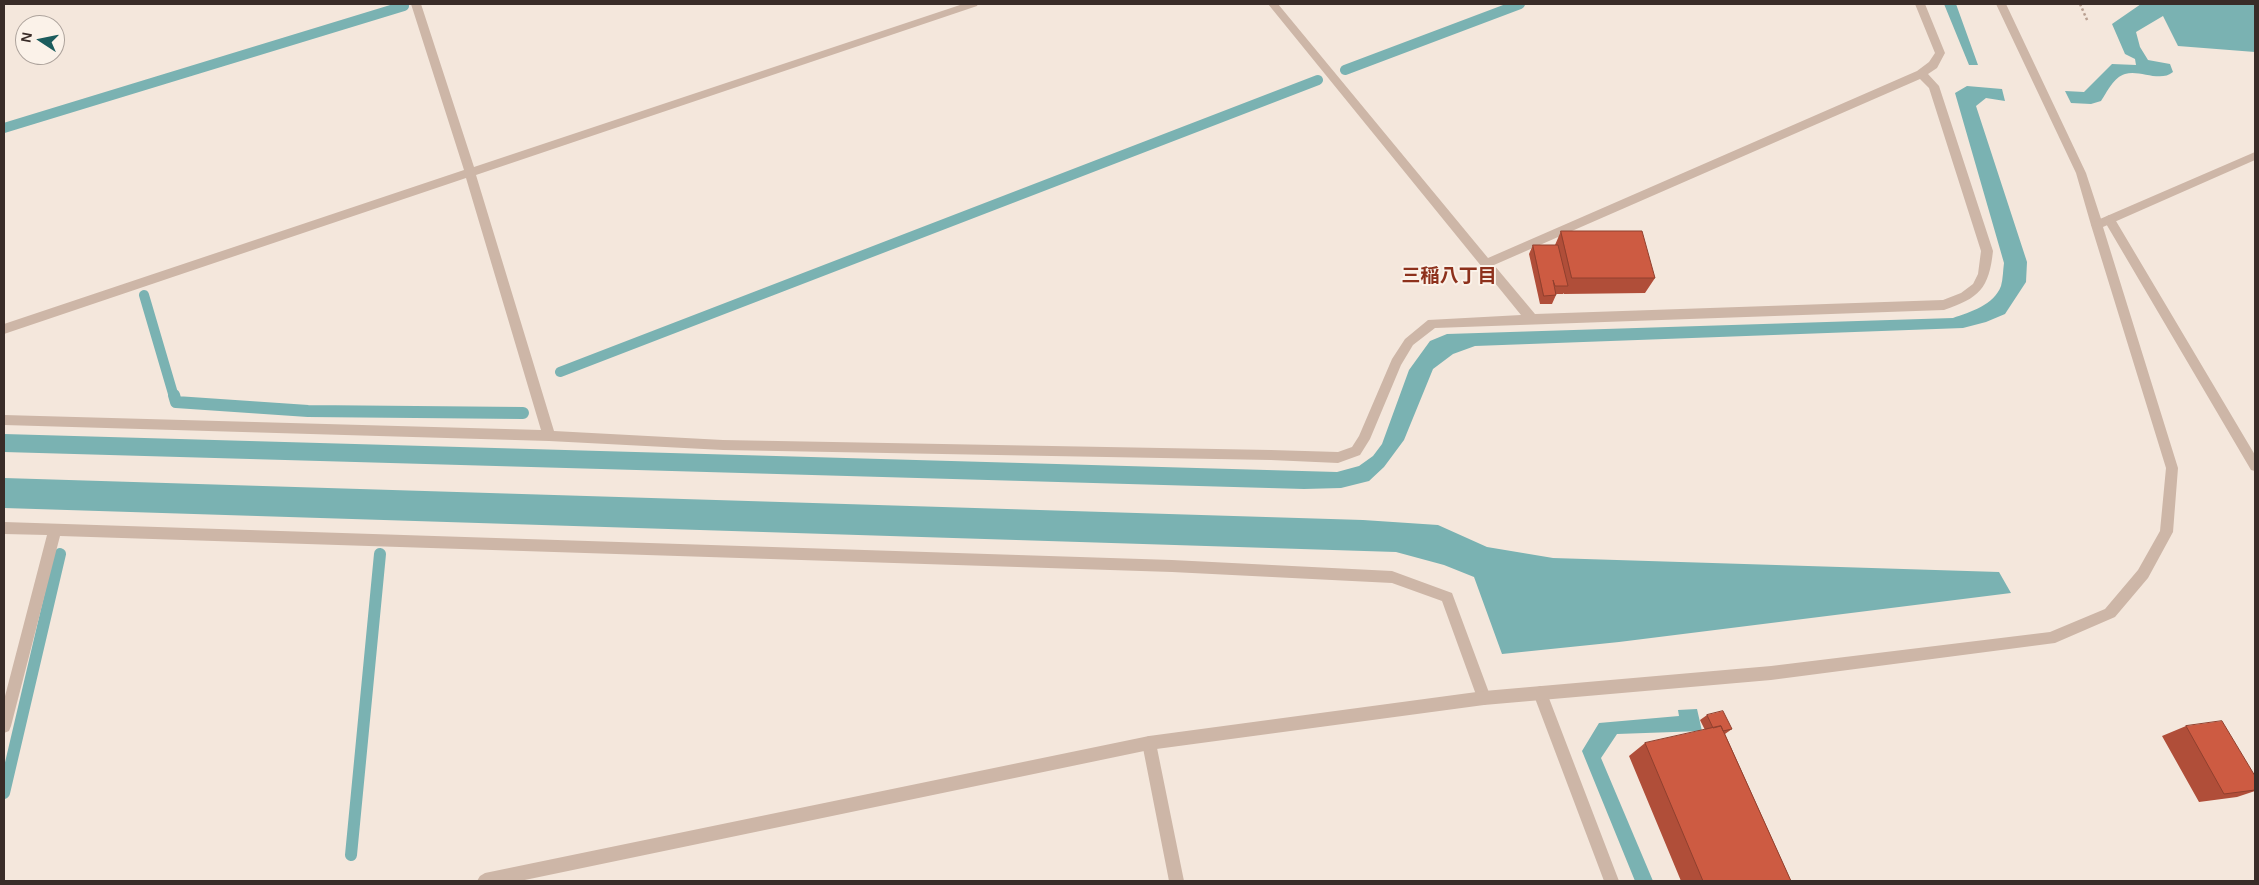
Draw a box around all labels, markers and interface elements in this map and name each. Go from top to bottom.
north arrow [15,15,65,65]
text: N [17,31,35,44]
district label: 三稲八丁目 [1402,266,1496,288]

